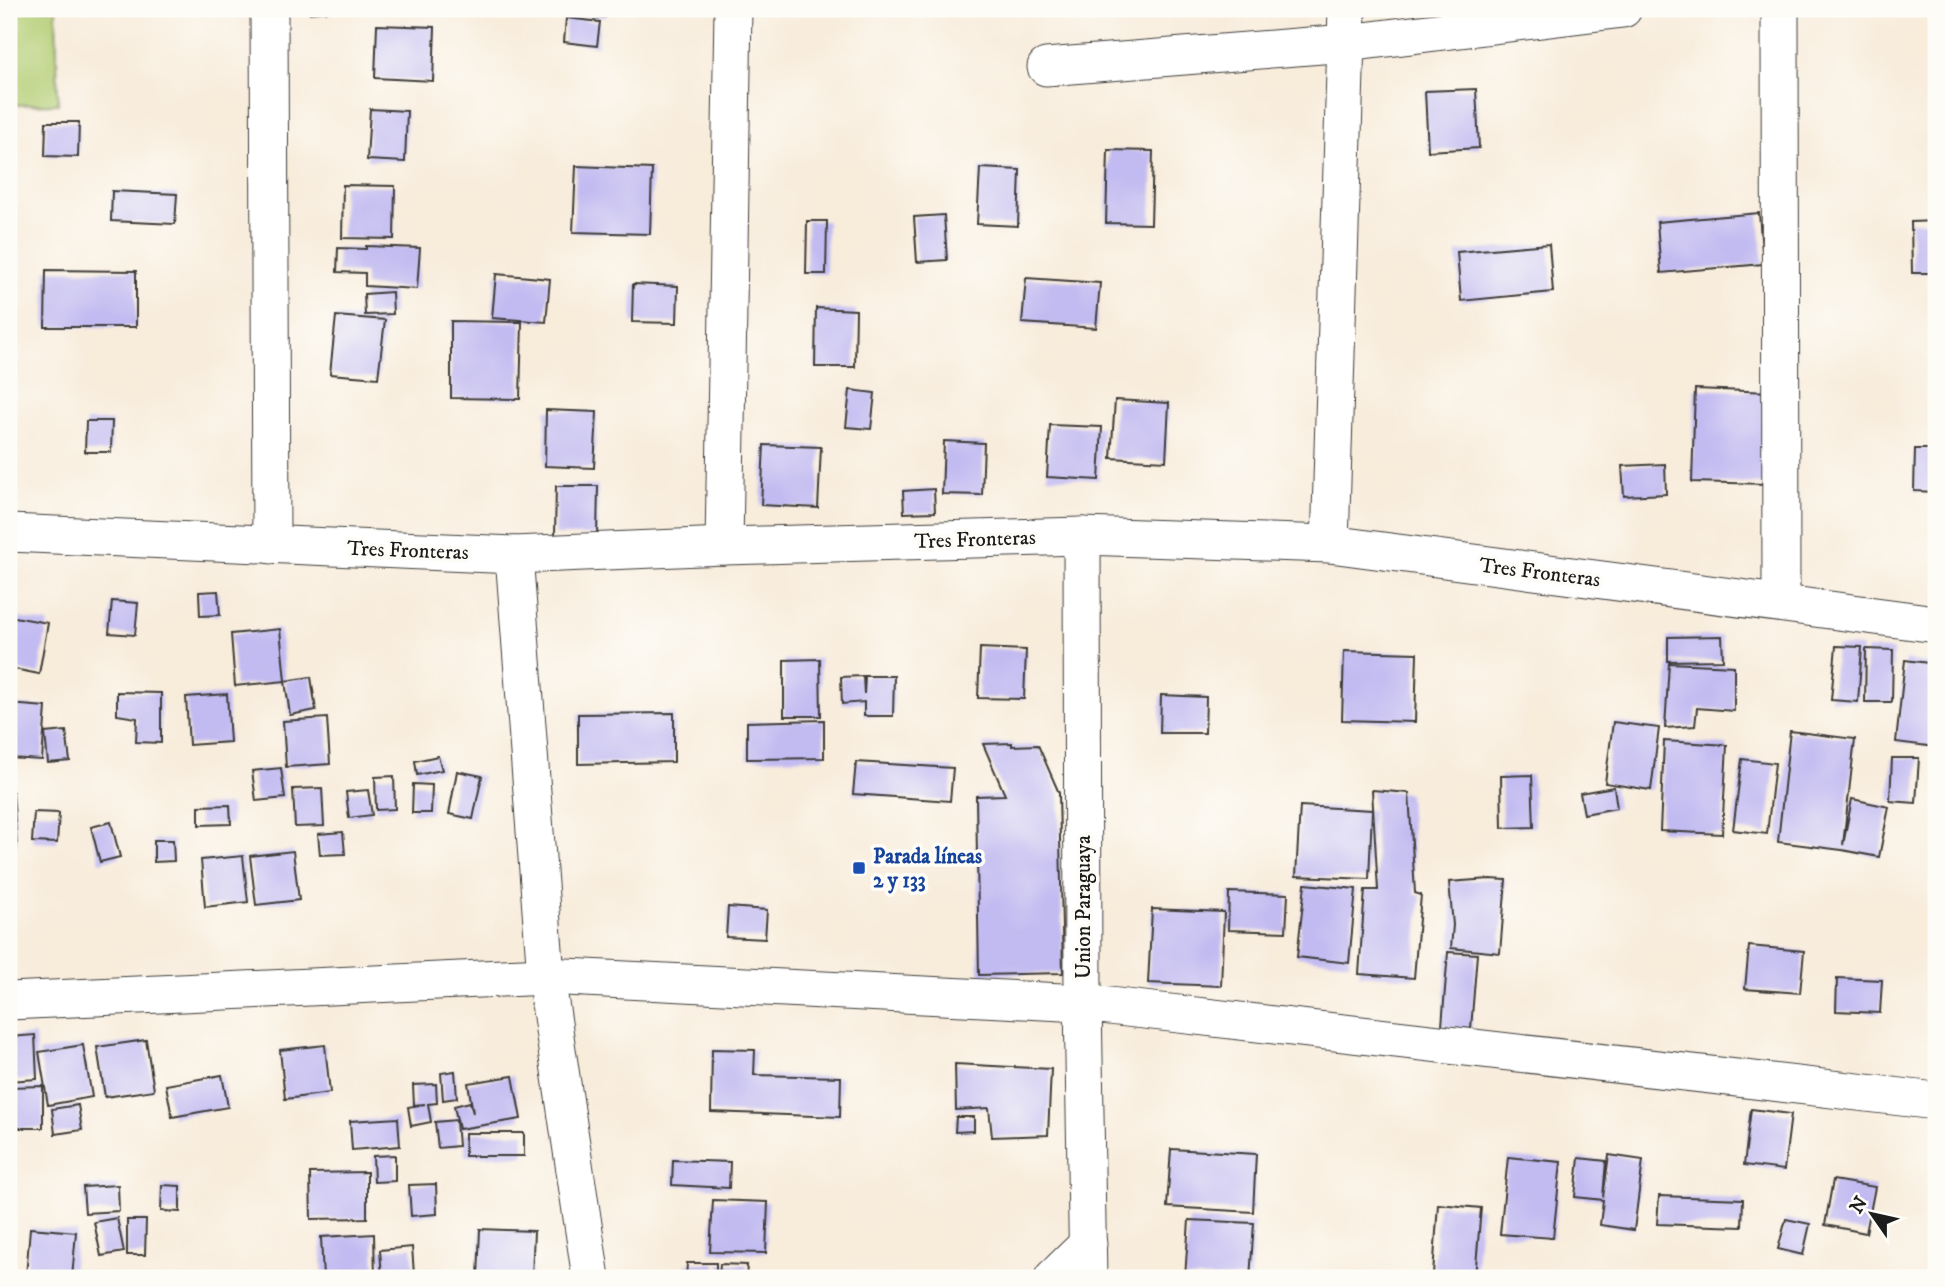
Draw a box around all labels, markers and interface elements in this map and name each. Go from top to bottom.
street label: Tres Fronteras [914,525,1036,555]
street label: Tres Fronteras [347,536,469,566]
street label: Tres Fronteras [1478,553,1602,593]
street label: Union Paraguaya [1071,835,1097,979]
place label: Parada líneas 2 y 133 [873,844,982,894]
marker: Parada líneas 2 y 133 [851,860,867,876]
north arrow [1836,1178,1906,1248]
text: N [1845,1192,1873,1218]

